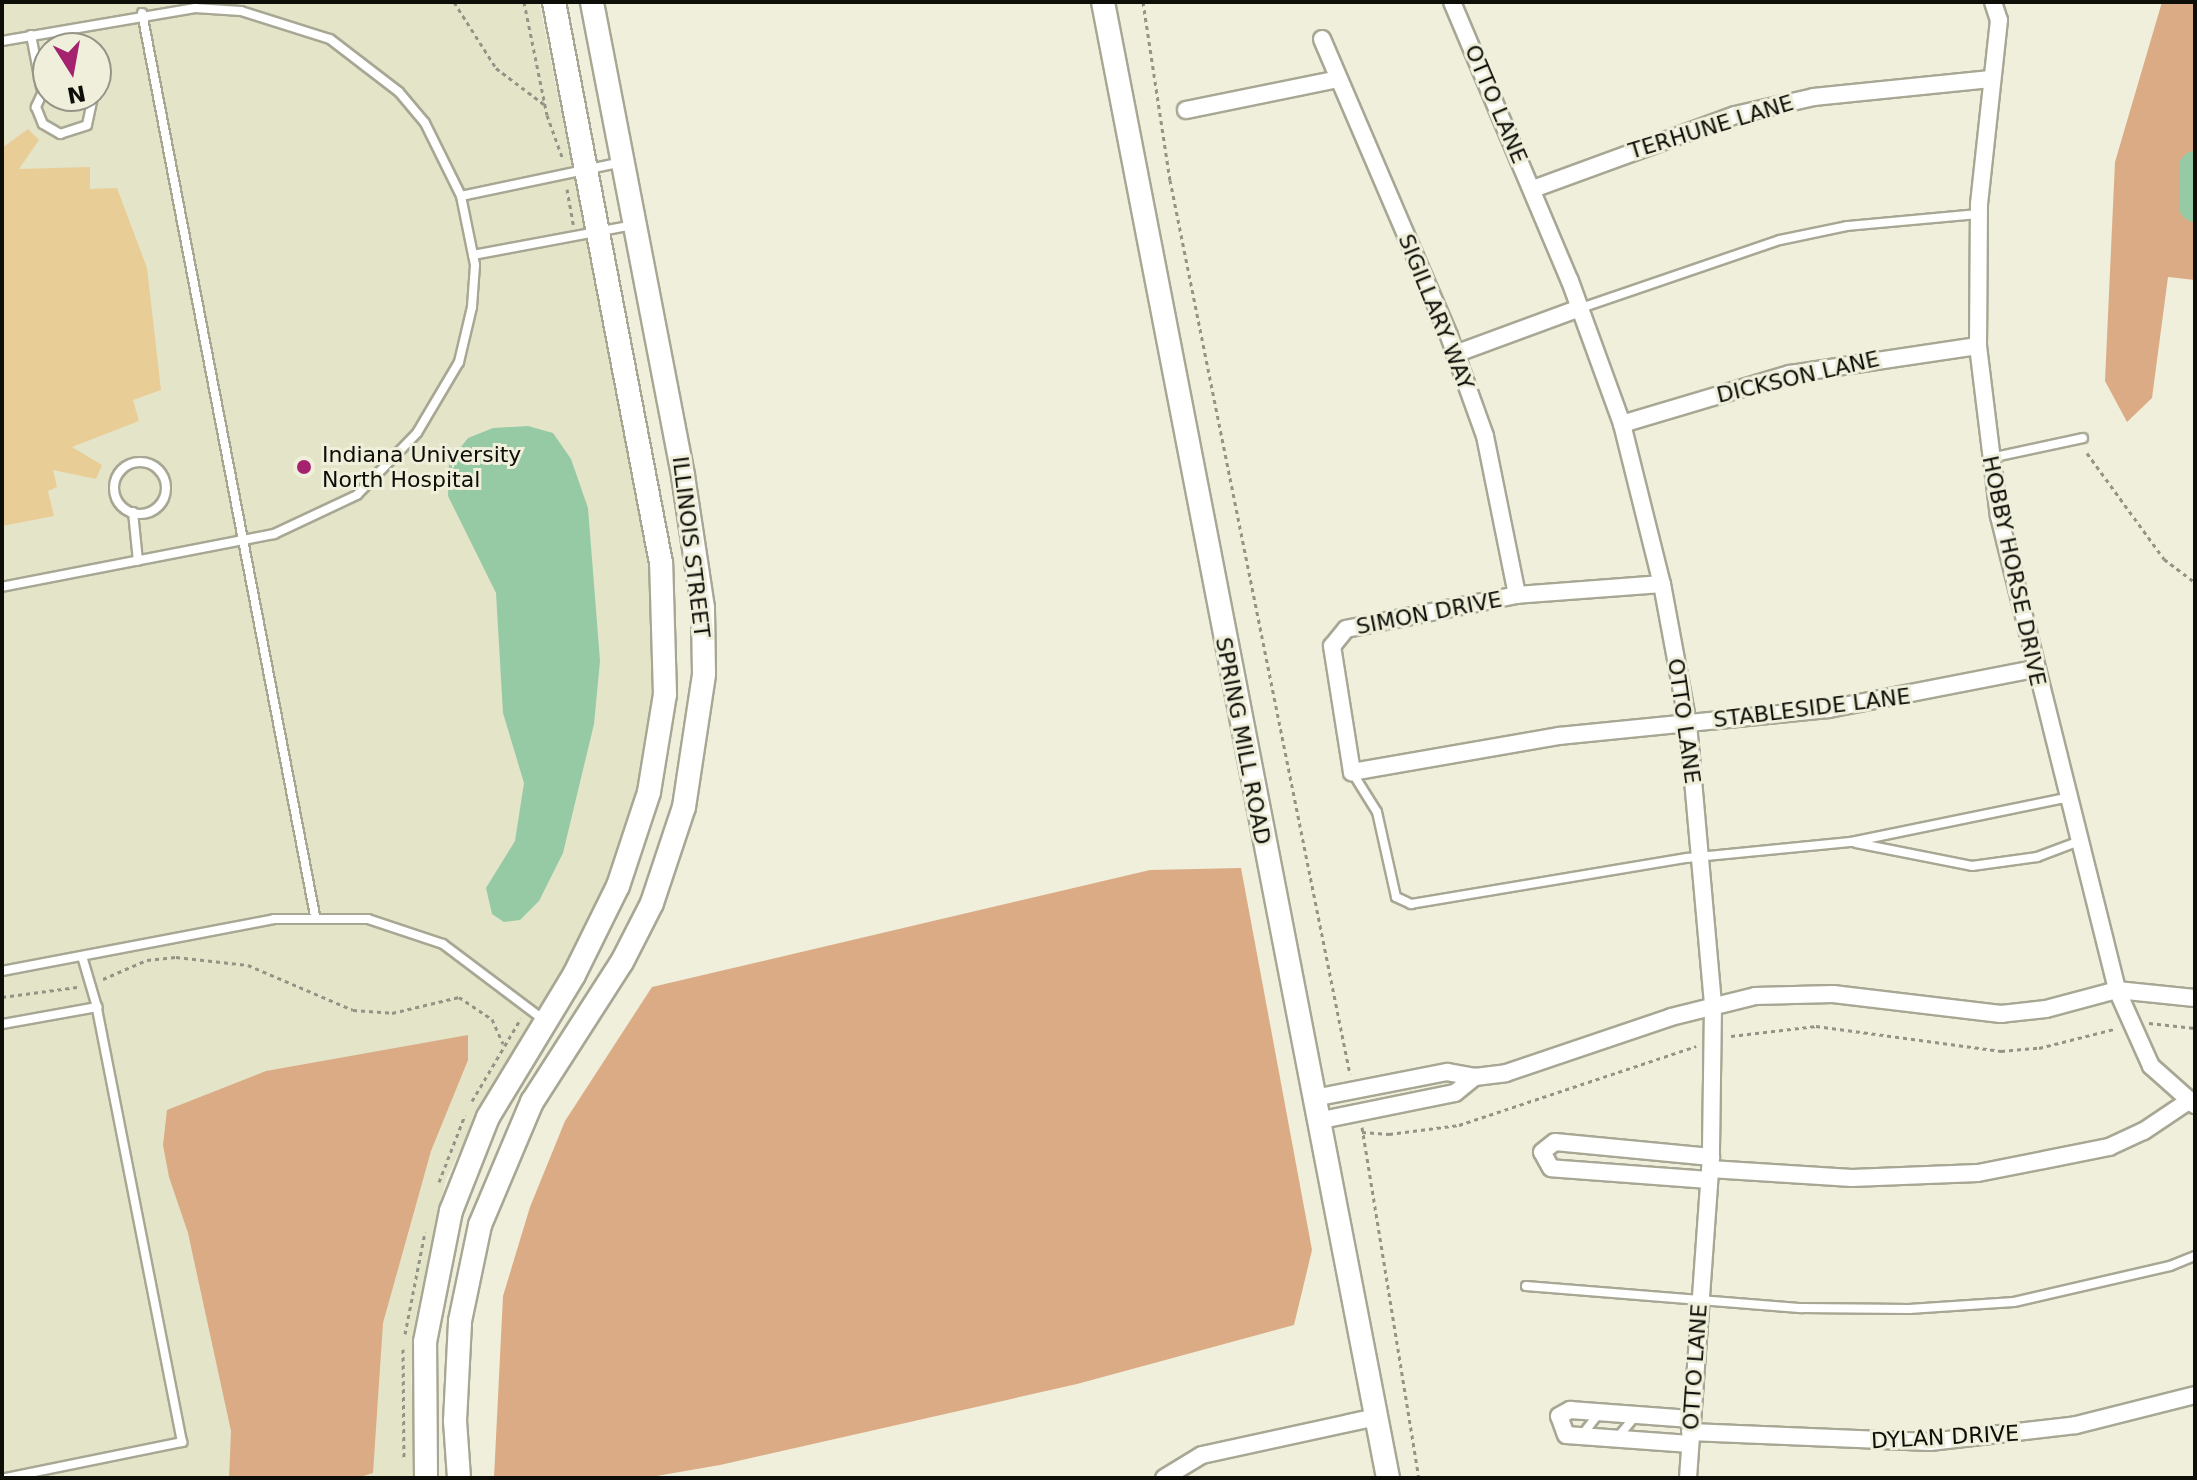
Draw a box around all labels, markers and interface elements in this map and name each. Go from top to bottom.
north arrow [32,32,112,112]
street label: OTTO LANE [1459,41,1533,167]
text: N [65,80,88,108]
street label: TERHUNE LANE [1625,89,1797,165]
street label: SIGILLARY WAY [1393,230,1479,394]
street label: DICKSON LANE [1714,345,1882,409]
place label: Indiana University North Hospital [322,441,521,492]
street label: HOBBY HORSE DRIVE [1977,453,2051,689]
street label: ILLINOIS STREET [667,455,715,639]
marker: Indiana University North Hospital [293,456,315,478]
street label: SIMON DRIVE [1354,586,1504,640]
street label: SPRING MILL ROAD [1210,635,1276,847]
street label: OTTO LANE [1662,657,1706,785]
street label: STABLESIDE LANE [1712,683,1912,733]
street label: OTTO LANE [1677,1303,1713,1431]
street label: DYLAN DRIVE [1870,1420,2020,1454]

